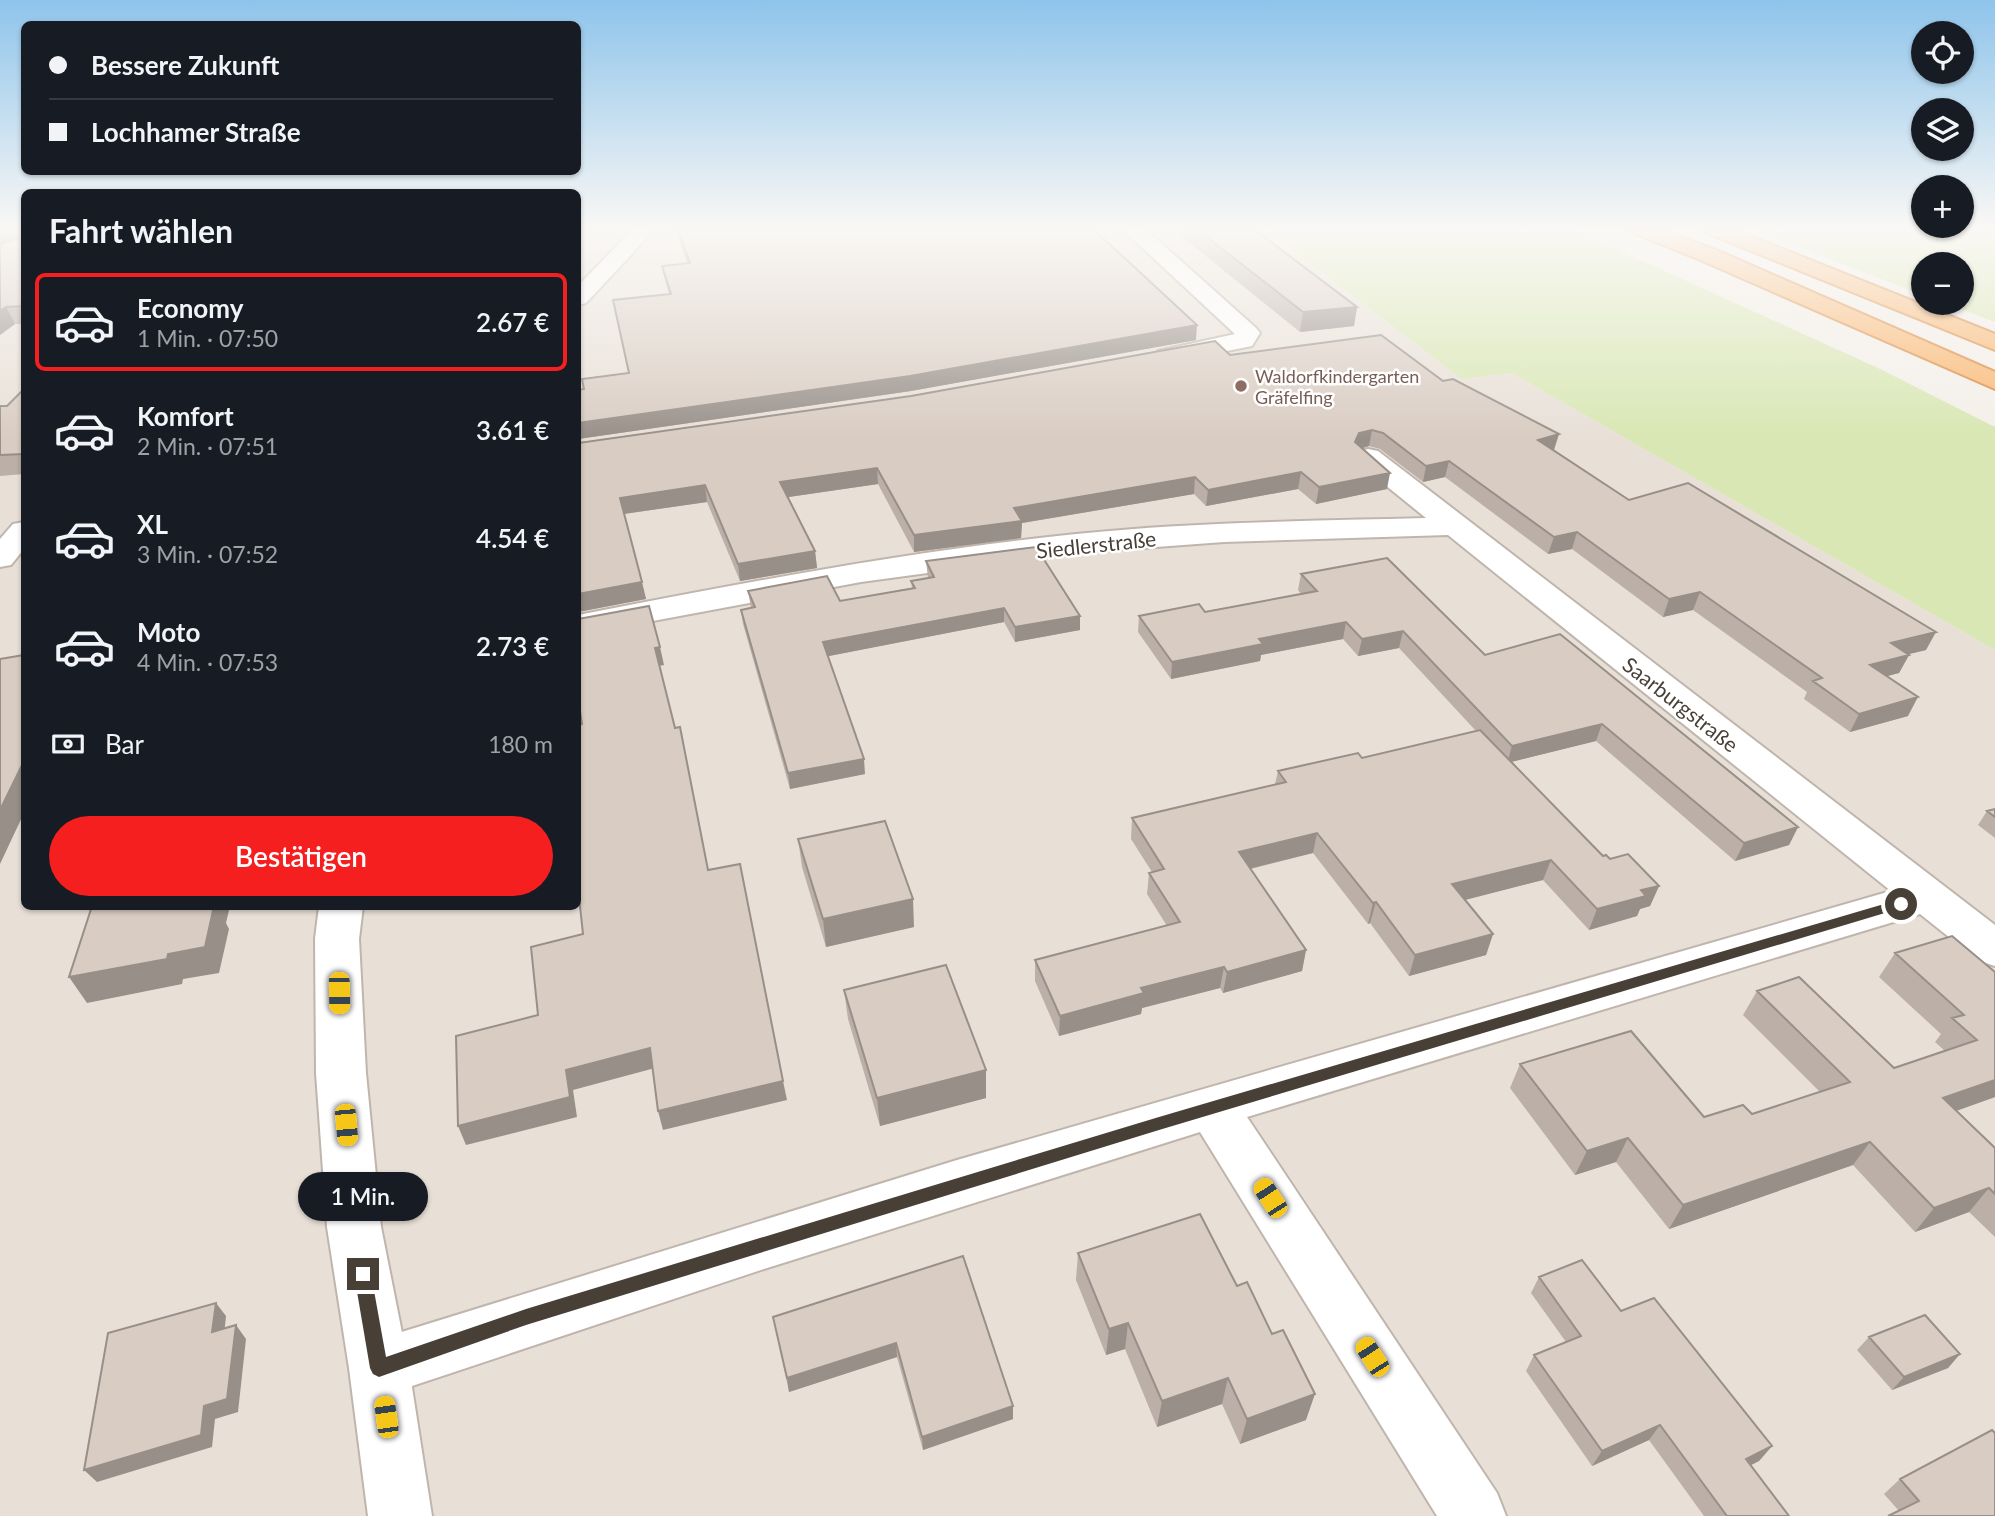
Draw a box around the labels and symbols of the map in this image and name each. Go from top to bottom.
place label: Waldorfkindergarten Gräfelfing [1255,365,1419,408]
marker: Waldorfkindergarten Gräfelfing [1233,378,1249,394]
street label: Siedlerstraße [1035,525,1157,563]
street label: Saarburgstraße [1618,651,1744,757]
route start [1885,888,1917,920]
car [329,972,350,1014]
car [334,1103,359,1147]
callout: 1 Min. [298,1172,428,1222]
car [1250,1175,1291,1221]
route end [347,1258,379,1290]
car [1352,1334,1393,1380]
car [373,1395,400,1439]

